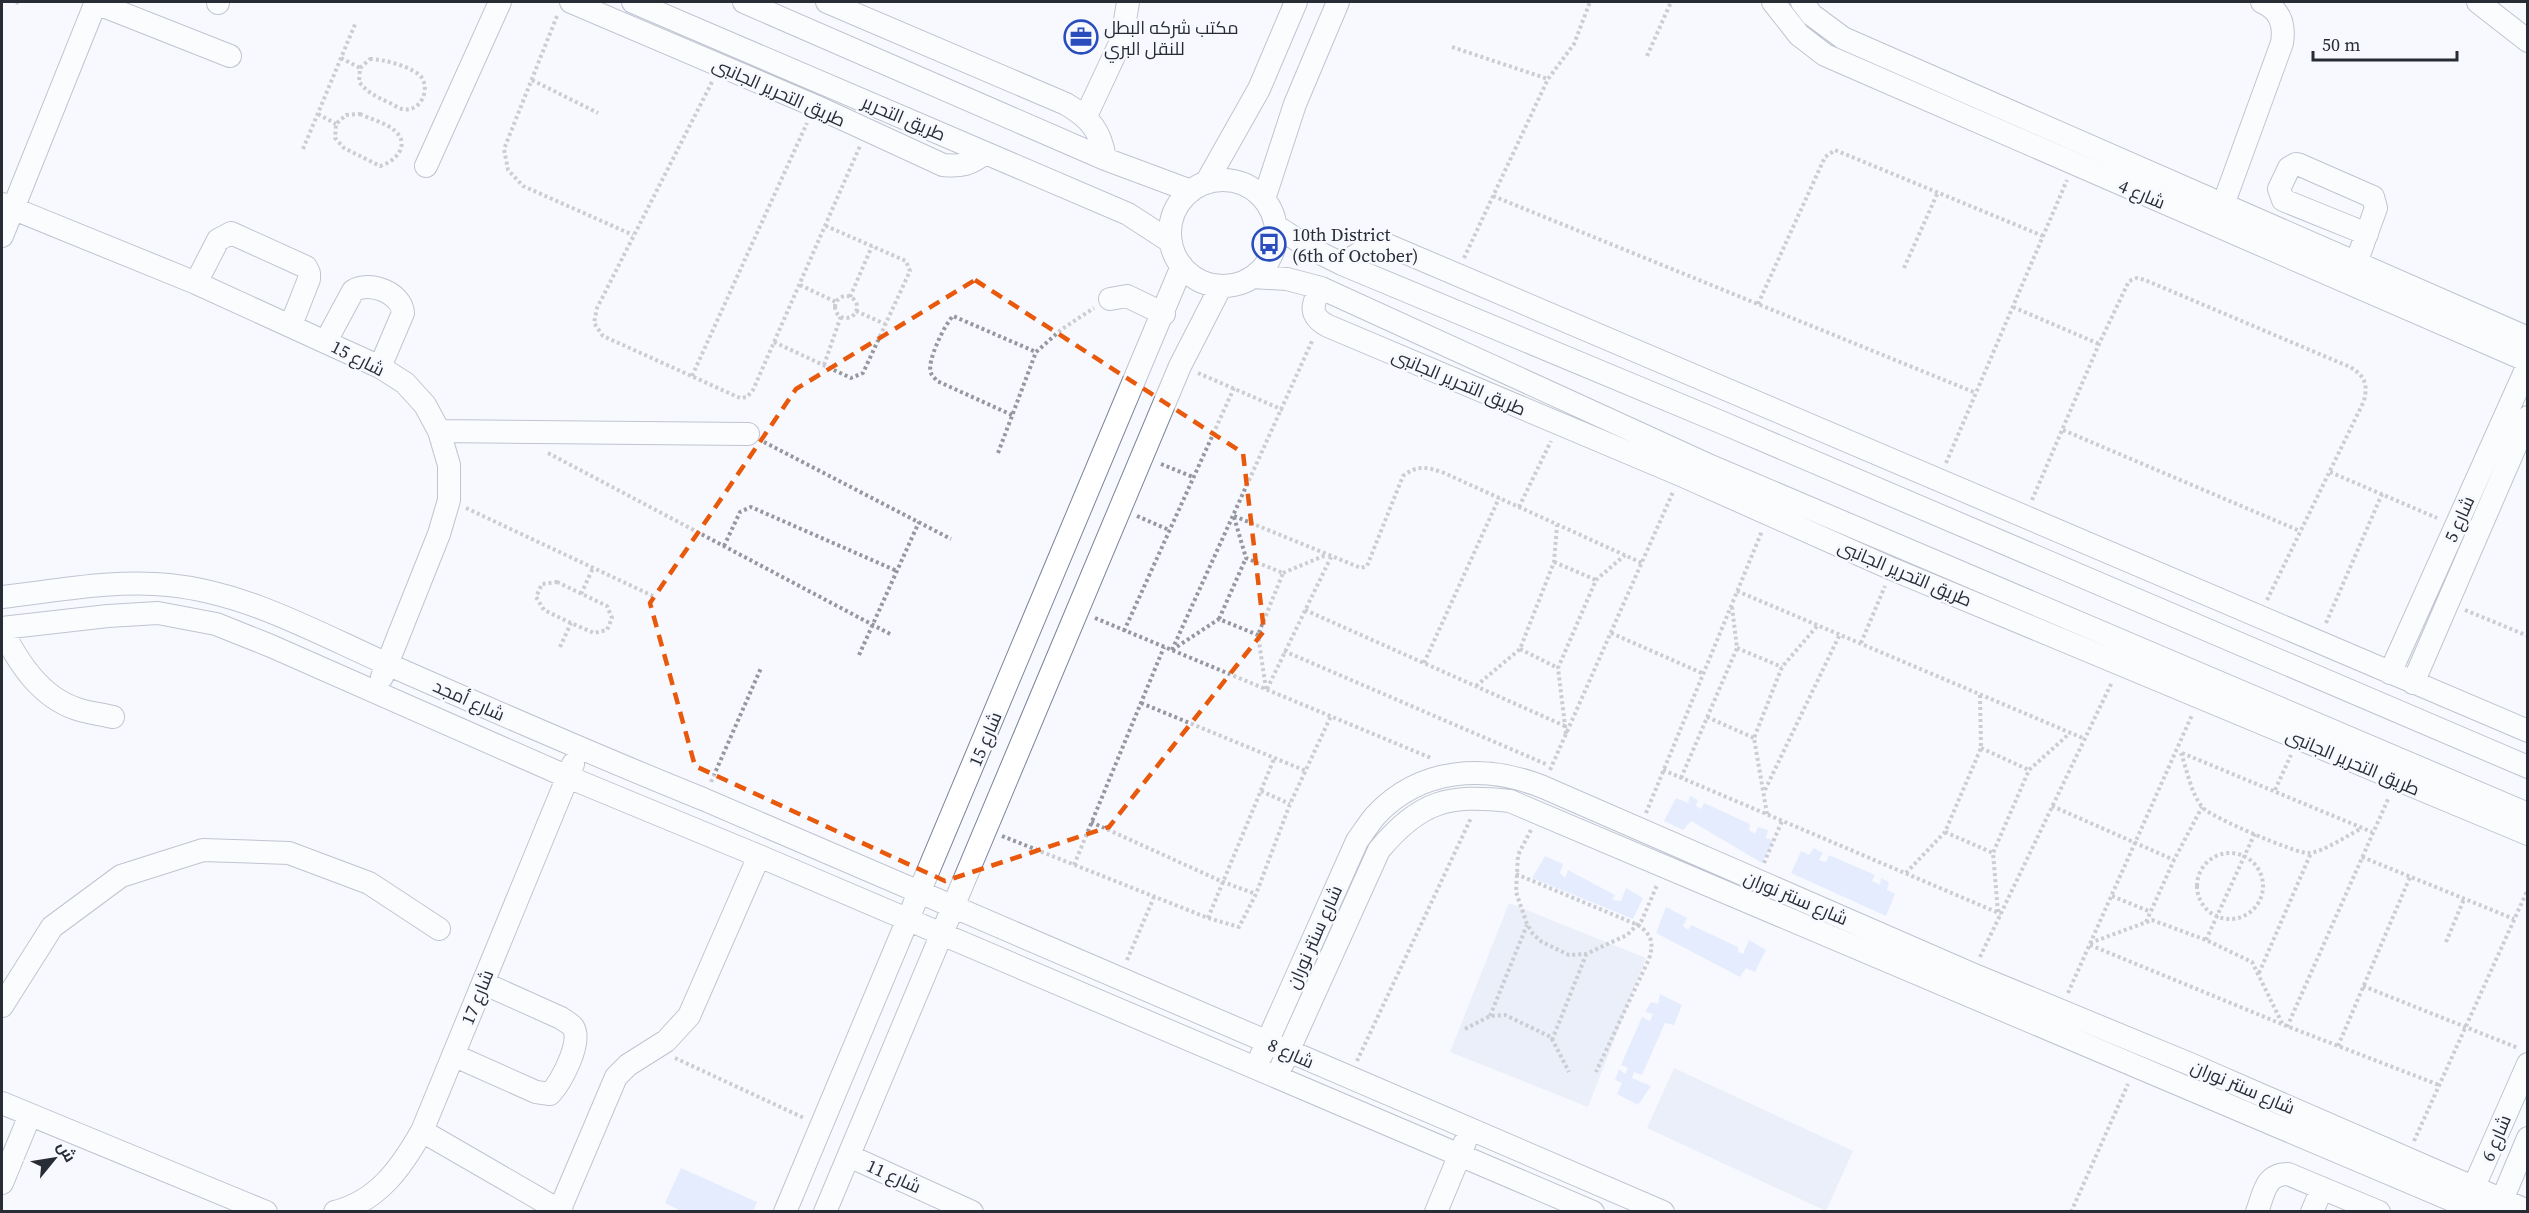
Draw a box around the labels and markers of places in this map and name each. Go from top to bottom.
place label: مكتب شركه البطل للنقل البري [1104,15,1239,63]
office icon: مكتب شركه البطل للنقل البري [1063,19,1099,55]
place label: 10th District (6th of October) [1292,222,1418,268]
bus stop icon: 10th District (6th of October) [1251,226,1287,262]

